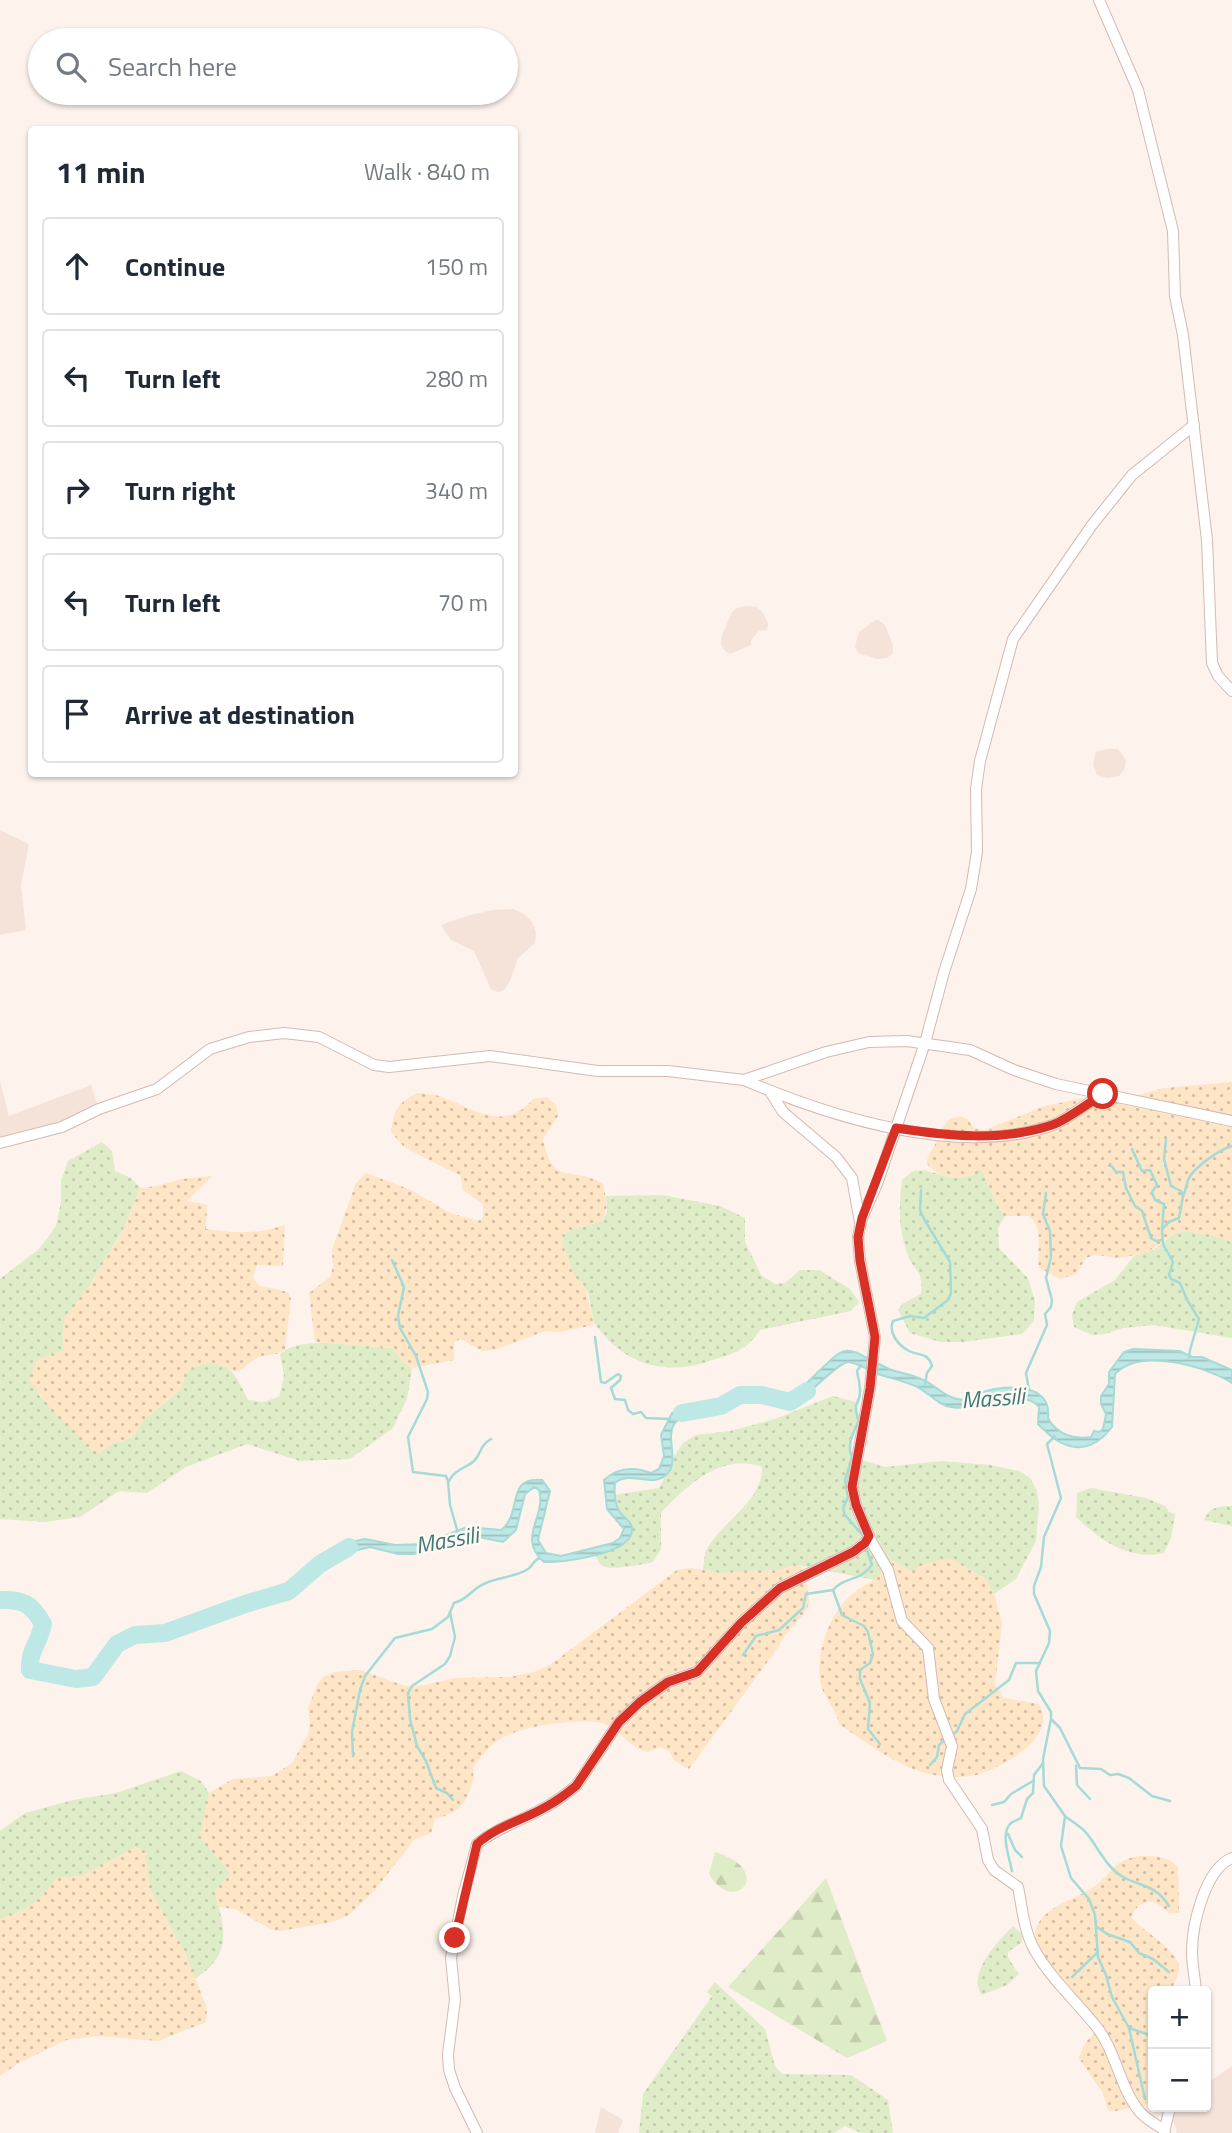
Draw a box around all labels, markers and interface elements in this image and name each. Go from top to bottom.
search box [28,28,518,105]
text: Search here [108,47,237,86]
icon: search [52,48,90,86]
text: 11 min [56,149,146,195]
text: Walk · 840 m [364,154,490,189]
icon: ahead [58,247,96,285]
text: Continue [125,247,225,286]
text: 150 m [425,249,488,284]
icon: left [58,359,96,397]
text: Turn left [125,359,220,398]
text: 280 m [425,361,488,396]
icon: right [58,471,96,509]
text: Turn right [125,471,236,510]
text: 340 m [425,473,488,508]
icon: left [58,583,96,621]
text: Turn left [125,583,220,622]
text: 70 m [438,585,488,620]
icon: arrive [58,695,96,733]
text: Arrive at destination [125,695,355,734]
route start [1087,1078,1118,1109]
water label: Massili [960,1378,1028,1417]
water label: Massili [413,1516,483,1562]
route end [439,1922,470,1953]
map controls [1148,1986,1211,2112]
button: + [1148,1986,1211,2049]
button: − [1148,2049,1211,2112]

